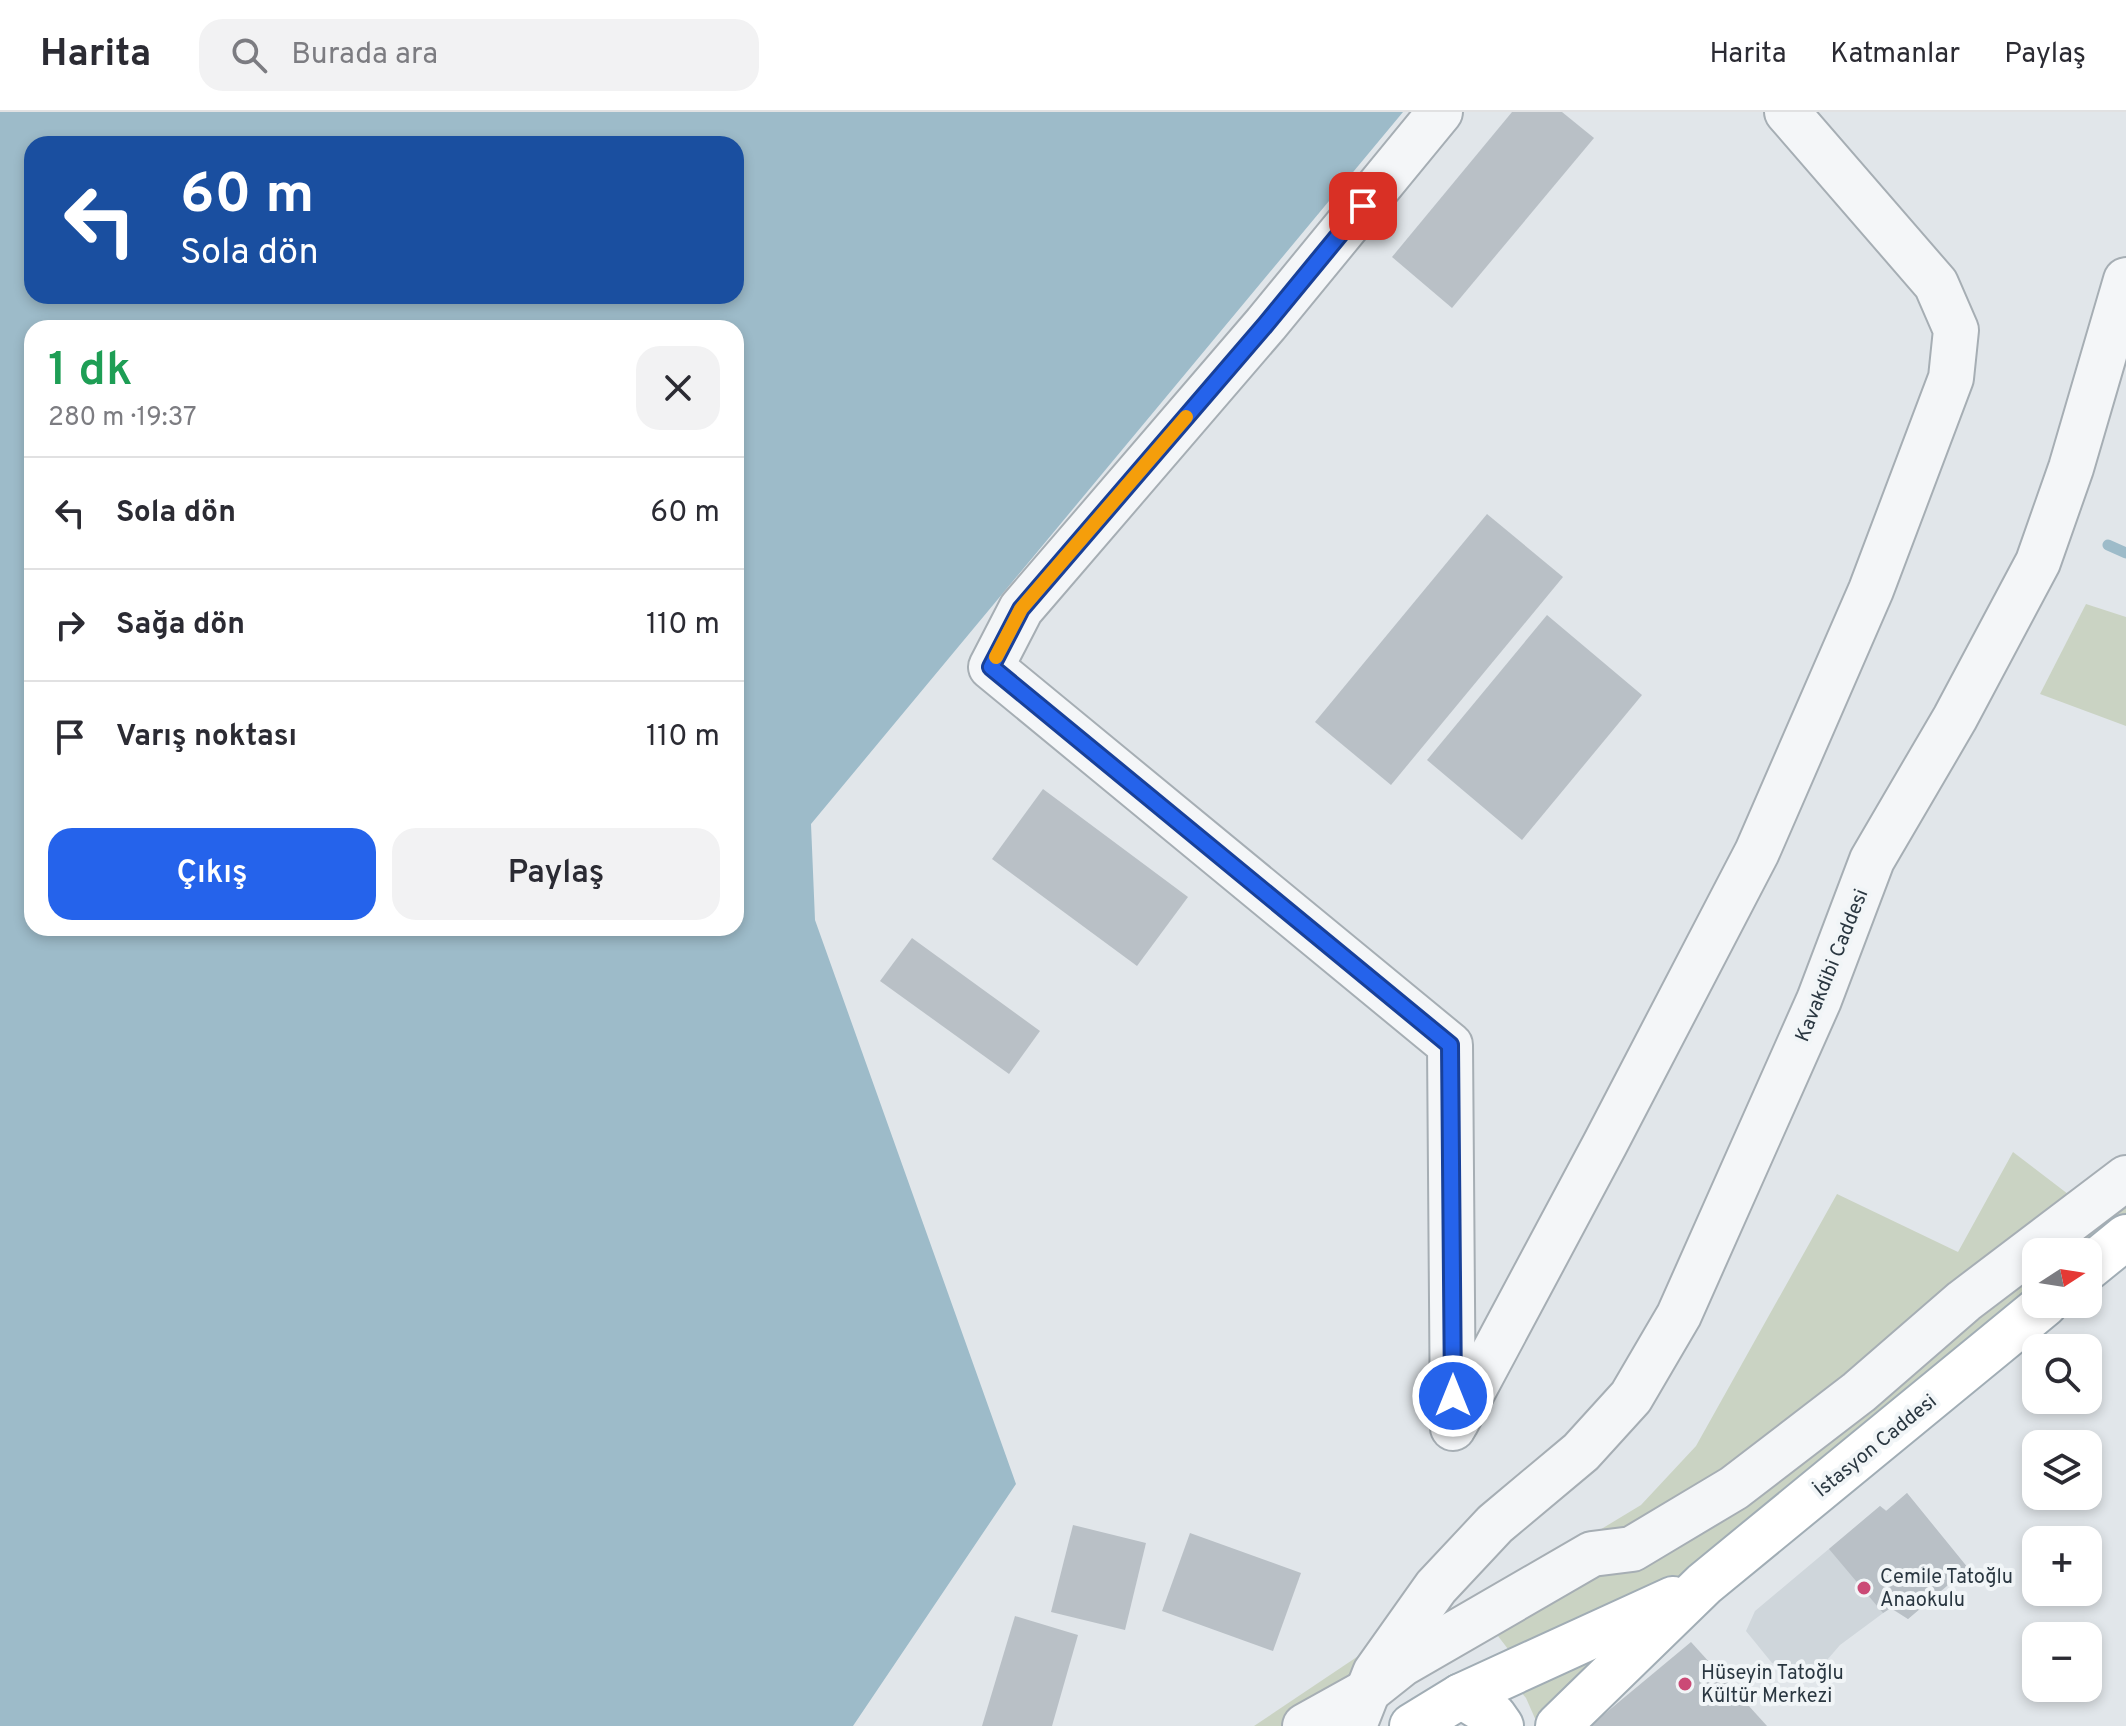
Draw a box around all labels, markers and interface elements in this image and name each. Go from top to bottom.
search box [199,19,759,91]
text: Harita [40,31,151,80]
icon: search [227,33,271,77]
text: Burada ara [291,37,438,74]
text: Harita [1710,37,1786,73]
text: Katmanlar [1830,37,1960,73]
text: Paylaş [2004,37,2086,73]
text: 60 m [180,162,314,232]
icon: left [48,168,152,272]
pin [1329,172,1397,240]
icon: arrive [1341,184,1385,228]
text: Sola dön [180,231,319,277]
text: 1 dk [48,342,132,402]
button: close [636,346,720,430]
text: 280 m · 19:37 [48,402,197,435]
icon: left [48,491,92,535]
text: Sola dön [116,495,236,532]
text: 60 m [650,495,720,532]
icon: right [48,603,92,647]
text: Sağa dön [116,607,245,644]
text: 110 m [646,607,720,644]
icon: arrive [48,715,92,759]
text: Varış noktası [116,719,297,756]
text: 110 m [646,719,720,756]
button: Çıkış [48,828,376,920]
button: Paylaş [392,828,720,920]
street label: Kavakdibi Caddesi [1790,886,1875,1046]
north arrow [2022,1238,2102,1318]
map controls [2022,1238,2102,1702]
button: search [2022,1334,2102,1414]
position arrow [1411,1354,1495,1438]
street label: İstasyon Caddesi [1809,1388,1943,1504]
button: layers [2022,1430,2102,1510]
button: + [2022,1526,2102,1606]
place label: Cemile Tatoğlu Anaokulu [1880,1565,2013,1614]
marker: Cemile Tatoğlu Anaokulu [1855,1579,1873,1597]
button: − [2022,1622,2102,1702]
place label: Hüseyin Tatoğlu Kültür Merkezi [1701,1661,1844,1710]
marker: Hüseyin Tatoğlu Kültür Merkezi [1676,1675,1694,1693]

